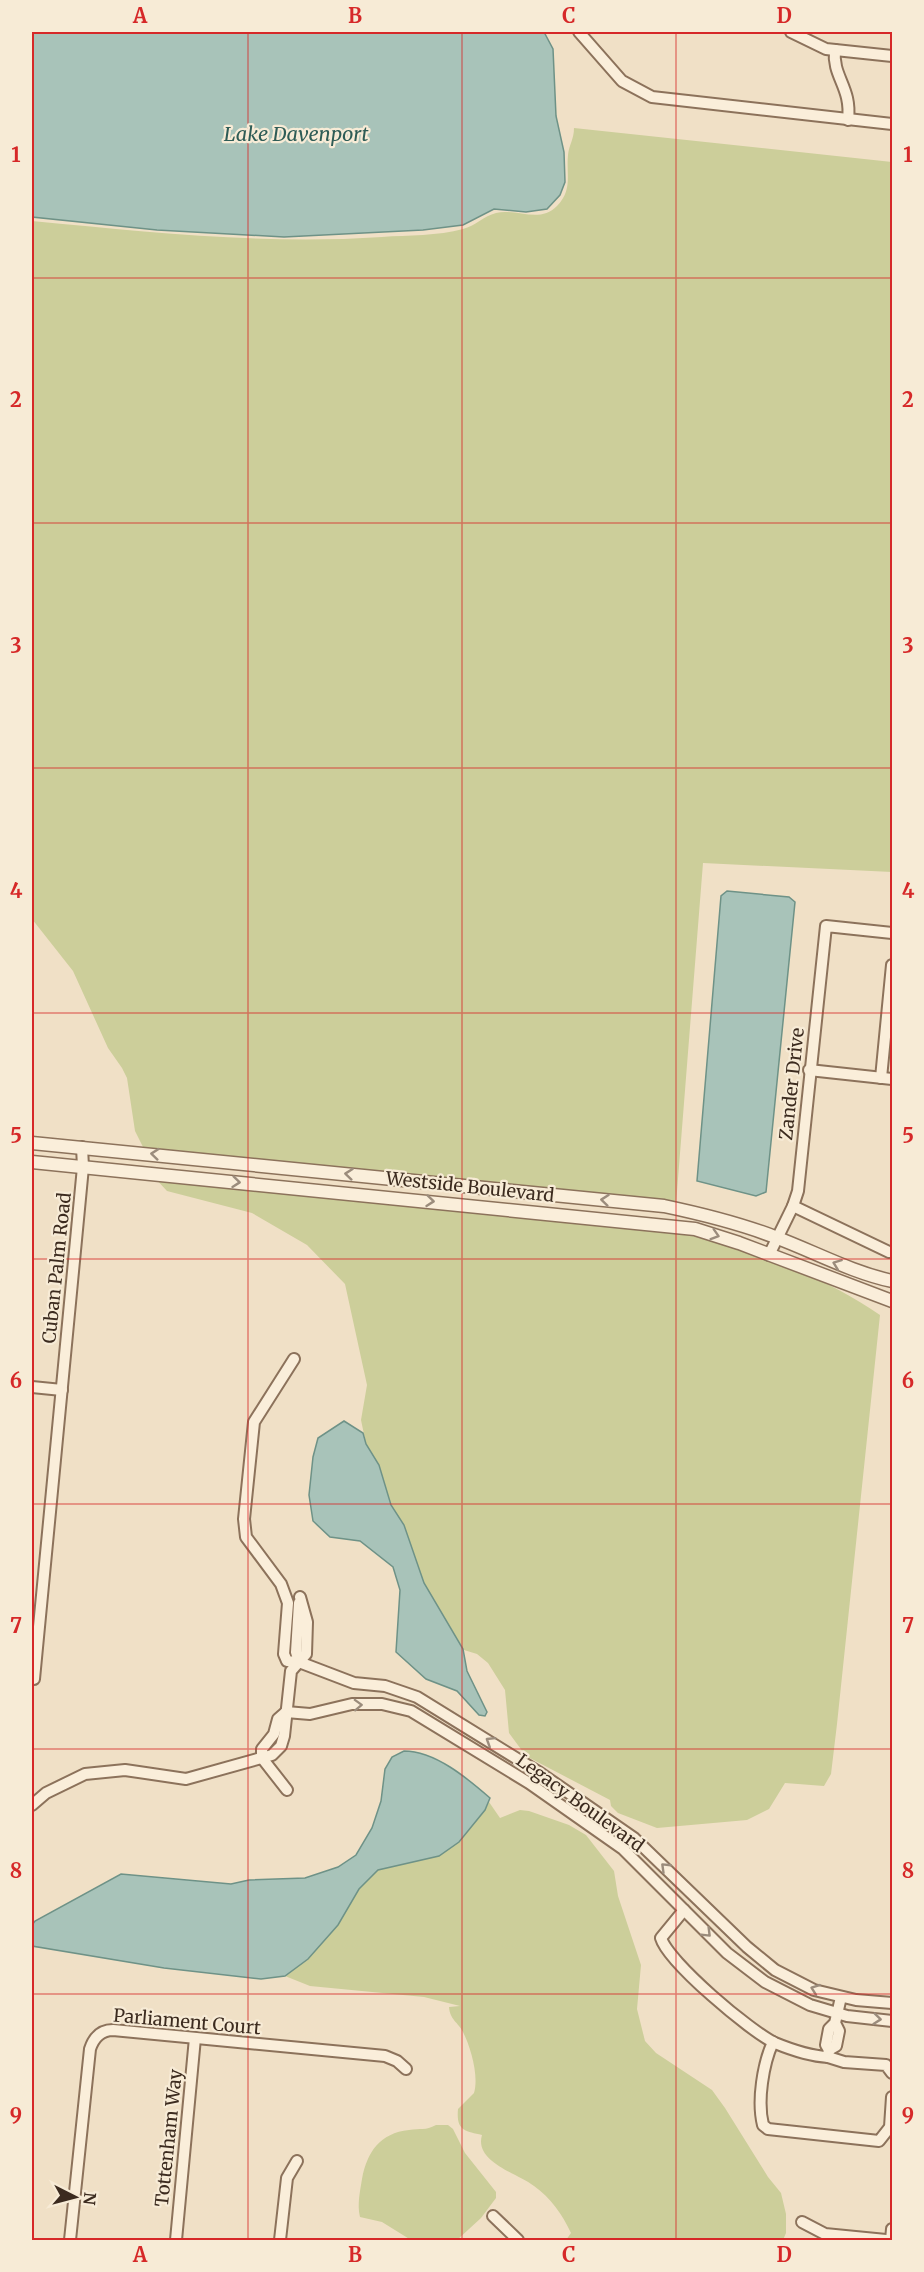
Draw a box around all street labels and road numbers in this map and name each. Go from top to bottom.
street label: Zander Drive [774,1027,809,1141]
street label: Westside Boulevard [384,1166,556,1207]
street label: Cuban Palm Road [37,1191,76,1345]
street label: Legacy Boulevard [512,1748,649,1857]
street label: Parliament Court [112,2004,262,2039]
street label: Tottenham Way [150,2068,187,2208]

